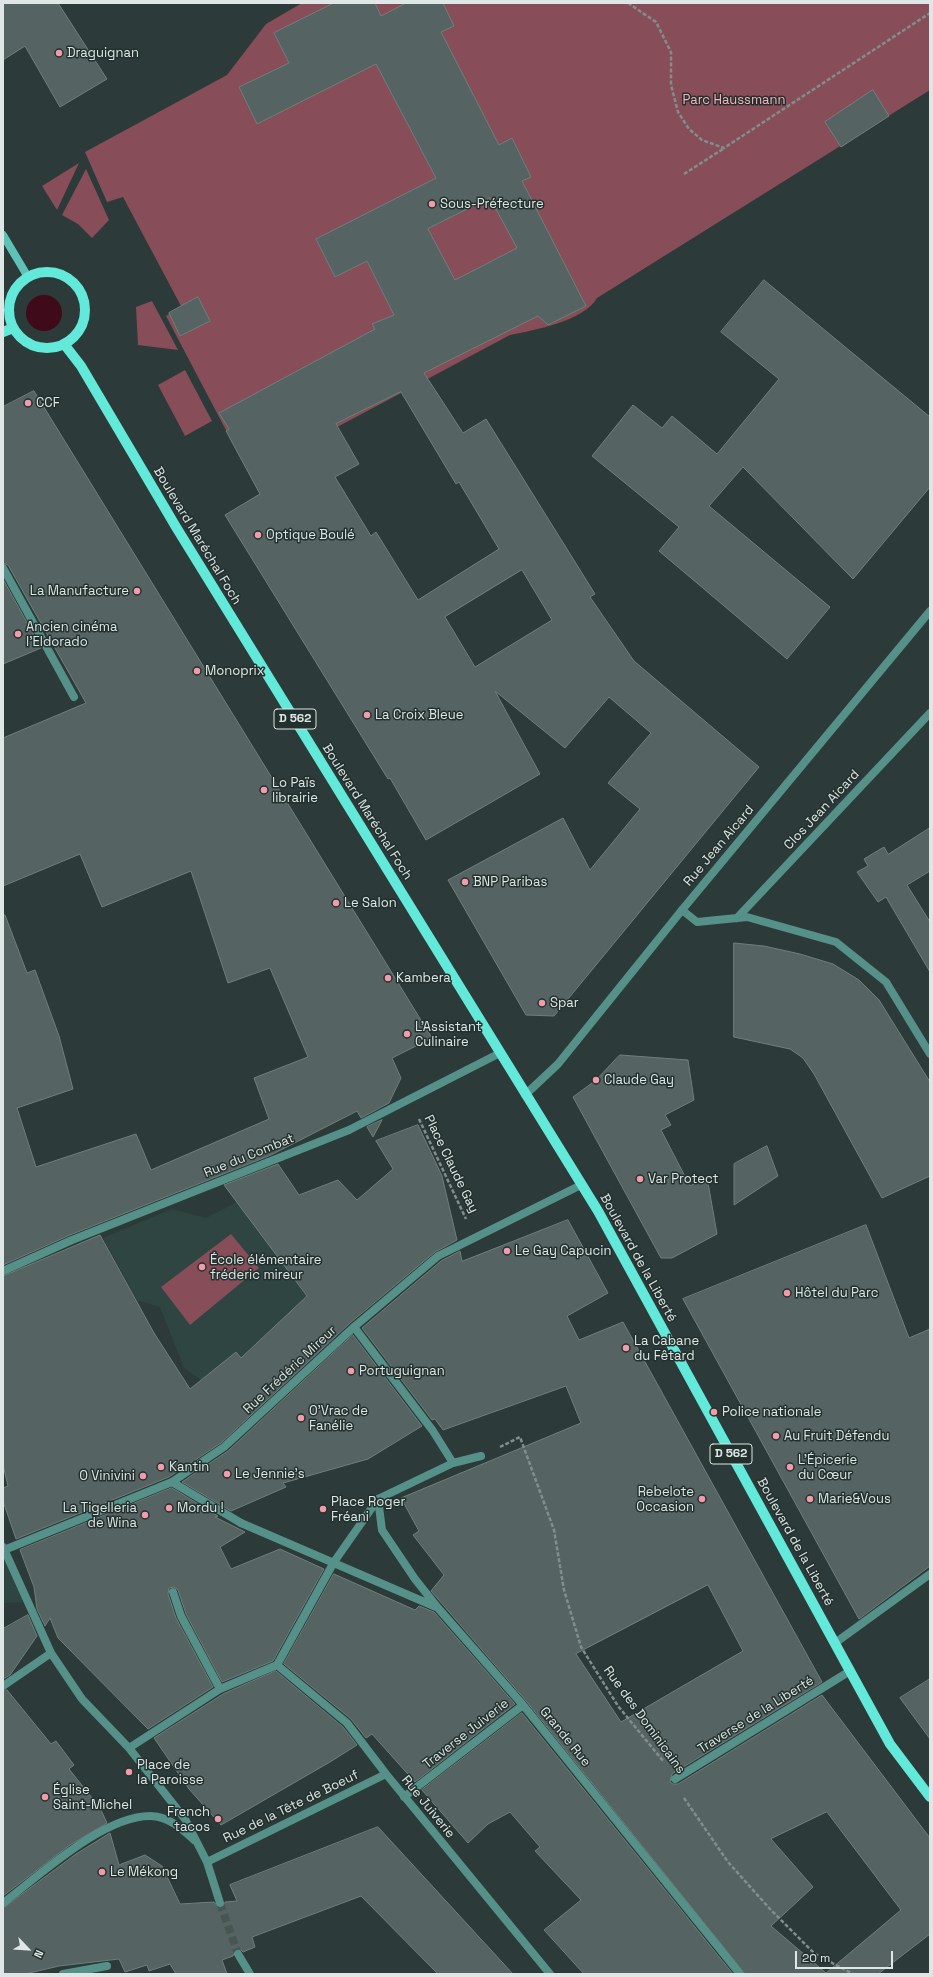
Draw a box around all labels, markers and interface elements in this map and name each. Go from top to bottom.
place label: Draguignan [67,45,139,61]
marker: Draguignan [54,48,64,58]
park label: Parc Haussmann [682,92,786,108]
place label: Sous-Préfecture [440,196,544,212]
marker: Sous-Préfecture [427,199,437,209]
place label: CCF [36,395,60,411]
marker: CCF [23,398,33,408]
street label: Boulevard Maréchal Foch [150,465,244,607]
place label: Optique Boulé [266,527,355,543]
marker: Optique Boulé [253,530,263,540]
place label: La Manufacture [30,583,129,599]
marker: La Manufacture [132,586,142,596]
place label: Ancien cinéma l'Eldorado [26,619,117,650]
marker: Ancien cinéma l'Eldorado [13,629,23,639]
place label: Monoprix [205,663,264,679]
marker: Monoprix [192,666,202,676]
place label: La Croix Bleue [375,707,463,723]
road number: D 562 [274,709,316,729]
marker: La Croix Bleue [362,710,372,720]
street label: Boulevard Maréchal Foch [319,741,415,883]
street label: Clos Jean Aicard [781,767,863,853]
place label: Lo Païs librairie [272,775,318,806]
marker: Lo Païs librairie [259,785,269,795]
street label: Rue Jean Aicard [681,802,757,890]
place label: BNP Paribas [473,874,547,890]
marker: BNP Paribas [460,877,470,887]
place label: Le Salon [344,895,397,911]
marker: Le Salon [331,898,341,908]
place label: Kambera [396,970,451,986]
marker: Kambera [383,973,393,983]
place label: Spar [550,995,579,1011]
marker: Spar [537,998,547,1008]
place label: L'Assistant Culinaire [415,1019,482,1050]
marker: L'Assistant Culinaire [402,1029,412,1039]
place label: Claude Gay [604,1072,674,1088]
marker: Claude Gay [591,1075,601,1085]
street label: Place Claude Gay [421,1112,481,1216]
street label: Rue du Combat [202,1131,296,1181]
place label: Var Protect [648,1171,719,1187]
marker: Var Protect [635,1174,645,1184]
street label: Boulevard de la Liberté [596,1191,680,1325]
place label: Le Gay Capucin [515,1243,611,1259]
marker: Le Gay Capucin [502,1246,512,1256]
place label: École élémentaire fréderic mireur [210,1252,322,1283]
marker: École élémentaire fréderic mireur [197,1262,207,1272]
place label: Hôtel du Parc [795,1285,879,1301]
marker: Hôtel du Parc [782,1288,792,1298]
street label: Rue Frédéric Mireur [240,1323,340,1417]
place label: La Cabane du Fêtard [634,1333,699,1364]
marker: La Cabane du Fêtard [621,1343,631,1353]
place label: Portuguignan [359,1363,445,1379]
marker: Portuguignan [346,1366,356,1376]
place label: O'Vrac de Fanélie [309,1403,368,1434]
place label: Police nationale [722,1404,821,1420]
marker: Police nationale [709,1407,719,1417]
marker: O'Vrac de Fanélie [296,1413,306,1423]
place label: Au Fruit Défendu [784,1428,889,1444]
marker: Au Fruit Défendu [771,1431,781,1441]
road number: D 562 [710,1444,752,1464]
place label: L’Épicerie du Cœur [798,1452,857,1483]
place label: Kantin [169,1459,209,1475]
marker: Kantin [156,1462,166,1472]
marker: L’Épicerie du Cœur [785,1462,795,1472]
place label: Le Jennie's [235,1466,305,1482]
place label: O Vinivini [79,1468,135,1484]
marker: Le Jennie's [222,1469,232,1479]
marker: O Vinivini [138,1471,148,1481]
street label: Boulevard de la Liberté [753,1475,837,1609]
place label: Rebelote Occasion [636,1484,694,1515]
place label: Marie&Vous [818,1491,891,1507]
place label: Place Roger Fréani [331,1494,405,1525]
marker: Rebelote Occasion [697,1494,707,1504]
marker: Marie&Vous [805,1494,815,1504]
place label: La Tigelleria de Wina [63,1500,137,1531]
place label: Mordu ! [177,1500,224,1516]
marker: Mordu ! [164,1503,174,1513]
marker: Place Roger Fréani [318,1504,328,1514]
marker: La Tigelleria de Wina [140,1510,150,1520]
street label: Rue des Dominicains [600,1663,688,1777]
street label: Traverse de la Liberté [695,1673,817,1757]
street label: Traverse Juiverie [420,1696,512,1772]
street label: Grande Rue [536,1704,594,1770]
place label: Place de la Paroisse [137,1757,203,1788]
marker: Place de la Paroisse [124,1767,134,1777]
street label: Rue de la Tête de Boeuf [221,1767,361,1847]
street label: Rue Juiverie [398,1773,458,1841]
place label: Église Saint-Michel [53,1782,132,1813]
marker: Église Saint-Michel [40,1792,50,1802]
place label: French tacos [167,1804,210,1835]
marker: French tacos [213,1814,223,1824]
place label: Le Mékong [110,1864,178,1880]
marker: Le Mékong [97,1867,107,1877]
north arrow [8,1929,48,1969]
scale bar [797,1943,895,1969]
text: N [31,1948,47,1960]
text: 20 m [802,1950,830,1966]

